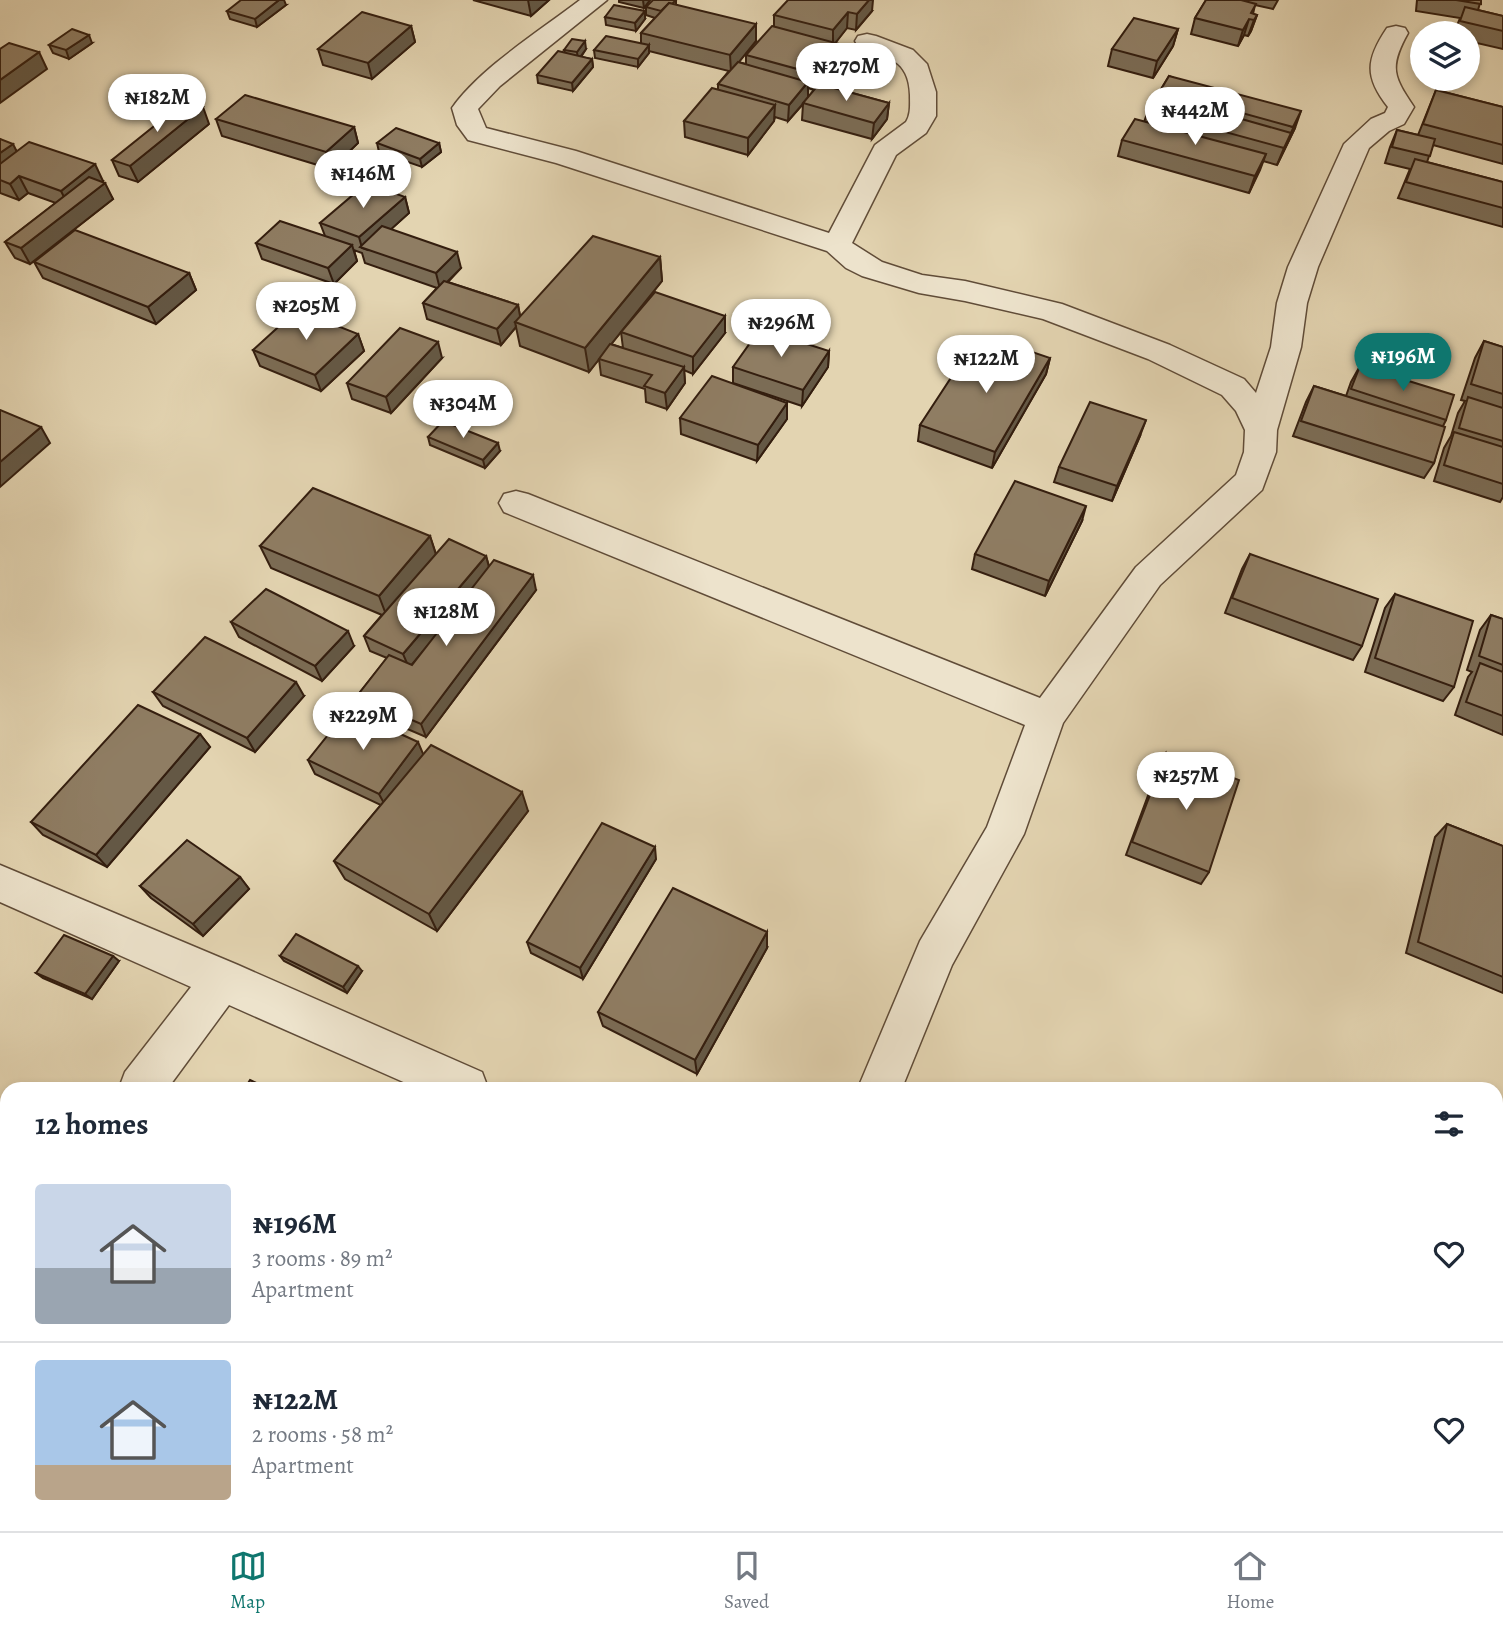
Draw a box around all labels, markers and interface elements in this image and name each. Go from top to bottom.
map controls [1410,21,1480,91]
button: layers [1410,21,1480,91]
pin: ₦270M [797,43,895,103]
text: ₦270M [812,50,880,81]
pin: ₦182M [108,74,206,134]
text: ₦182M [124,81,190,112]
pin: ₦442M [1146,88,1244,147]
text: ₦442M [1161,94,1229,125]
pin: ₦146M [314,150,412,210]
text: ₦146M [330,157,396,188]
pin: ₦205M [257,282,355,342]
text: ₦205M [272,289,340,320]
pin: ₦296M [732,300,830,359]
text: ₦296M [747,306,815,337]
pin: ₦196M [1354,334,1452,393]
pin: ₦122M [937,336,1035,395]
text: ₦196M [1370,340,1436,371]
text: ₦122M [953,342,1019,373]
pin: ₦304M [414,380,512,440]
text: ₦304M [429,387,497,418]
pin: ₦128M [397,588,495,648]
text: ₦128M [413,595,479,626]
pin: ₦229M [314,692,412,752]
text: ₦229M [329,699,397,730]
pin: ₦257M [1137,752,1235,812]
text: ₦257M [1153,759,1219,790]
text: 12 homes [35,1104,148,1144]
icon: filters [1430,1105,1468,1143]
text: ₦196M [252,1203,337,1243]
icon: home [91,1212,175,1296]
icon: heart [1430,1235,1468,1273]
text: 3 rooms · 89 m² [252,1243,393,1274]
text: Apartment [252,1274,354,1305]
text: ₦122M [252,1379,338,1419]
icon: home [91,1388,175,1472]
icon: heart [1430,1411,1468,1449]
text: 2 rooms · 58 m² [252,1419,393,1450]
text: Apartment [252,1450,354,1481]
tab: Map [229,1547,267,1615]
tab: Saved [724,1547,769,1615]
tab: Home [1227,1547,1274,1615]

